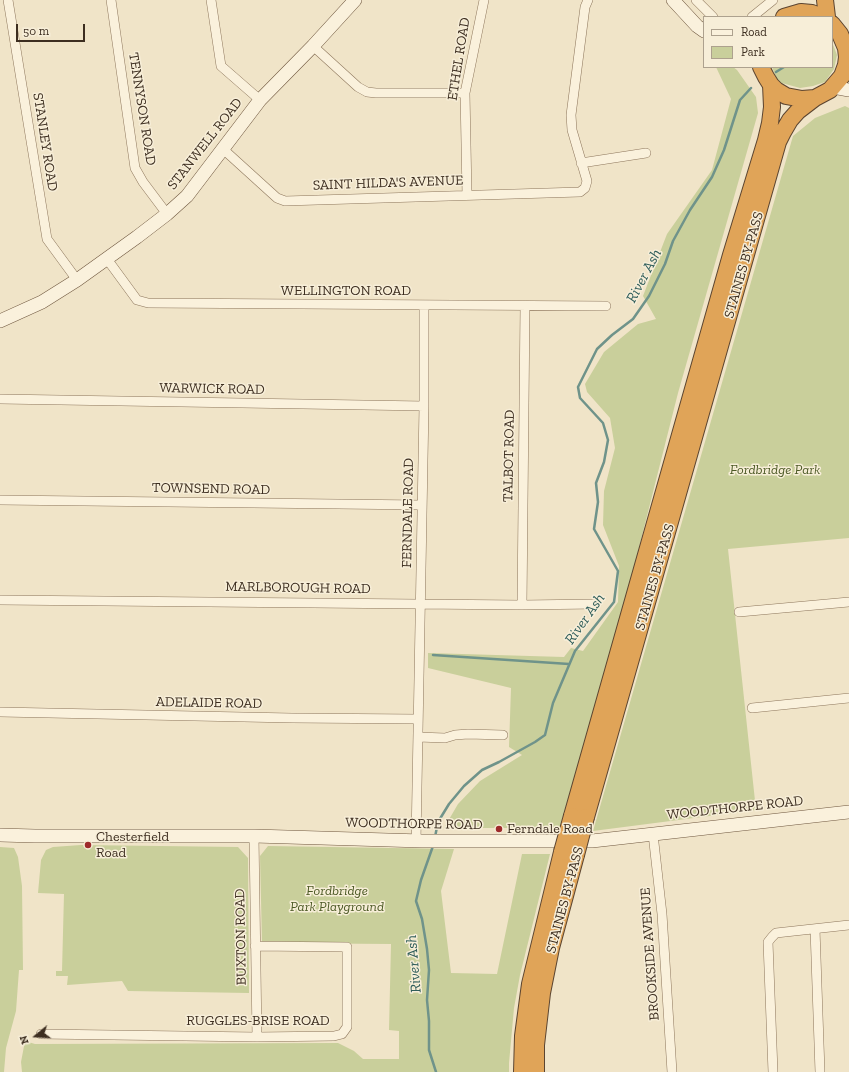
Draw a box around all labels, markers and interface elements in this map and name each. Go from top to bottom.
scale bar [18,16,87,42]
street label: ETHEL ROAD [444,16,474,102]
legend [703,16,833,68]
text: 50 m [23,24,49,38]
text: Road [741,25,767,39]
text: Park [741,45,765,59]
street label: TENNYSON ROAD [125,51,159,167]
street label: STANLEY ROAD [29,91,61,193]
street label: STANWELL ROAD [164,95,246,193]
street label: SAINT HILDA'S AVENUE [312,172,464,194]
street label: STAINES BY-PASS [721,210,767,320]
water label: River Ash [622,246,666,306]
street label: WELLINGTON ROAD [281,283,411,299]
street label: WARWICK ROAD [159,380,265,398]
street label: TALBOT ROAD [500,410,518,502]
street label: FERNDALE ROAD [399,458,417,568]
park label: Fordbridge Park [730,462,820,478]
street label: TOWNSEND ROAD [152,480,270,498]
street label: STAINES BY-PASS [632,522,678,632]
street label: MARLBOROUGH ROAD [225,578,371,598]
water label: River Ash [561,590,609,648]
street label: ADELAIDE ROAD [156,694,262,712]
street label: WOODTHORPE ROAD [666,792,804,824]
street label: WOODTHORPE ROAD [345,814,483,834]
place label: Ferndale Road [507,821,593,837]
marker: Ferndale Road [494,824,504,834]
place label: Chesterfield Road [96,829,169,862]
marker: Chesterfield Road [83,840,93,850]
street label: STAINES BY-PASS [543,845,587,955]
park label: Fordbridge Park Playground [290,883,384,916]
street label: BROOKSIDE AVENUE [637,887,663,1021]
street label: BUXTON ROAD [232,889,250,985]
water label: River Ash [403,934,425,994]
street label: RUGGLES-BRISE ROAD [186,1013,330,1029]
north arrow [16,1016,56,1056]
text: N [17,1034,32,1046]

